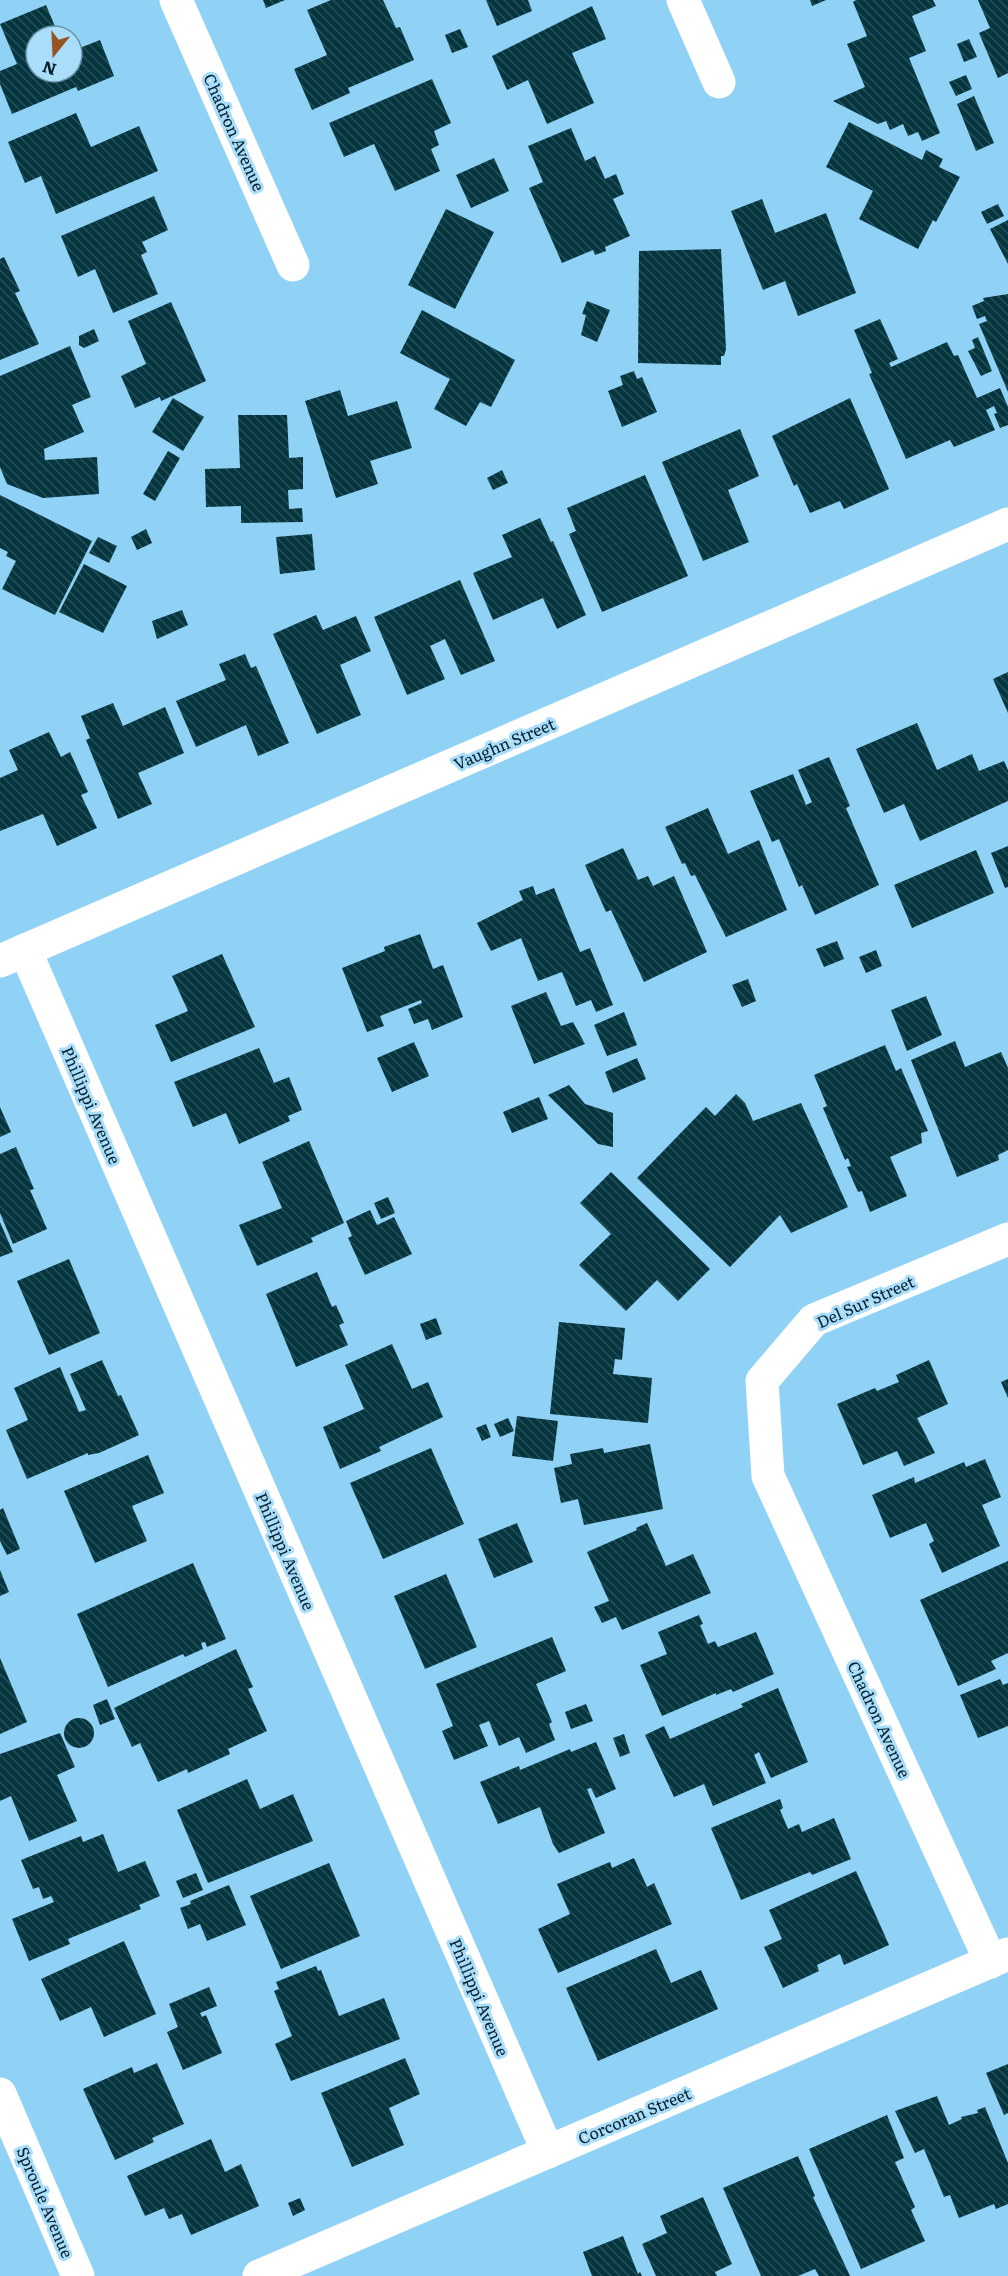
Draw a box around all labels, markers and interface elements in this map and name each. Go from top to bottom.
north arrow [24,24,84,84]
text: N [39,56,59,83]
street label: Chadron Avenue [198,69,272,195]
street label: Vaughn Street [450,711,559,775]
street label: Phillippi Avenue [56,1042,128,1168]
street label: Del Sur Street [812,1268,918,1333]
street label: Phillippi Avenue [250,1488,322,1614]
street label: Chadron Avenue [842,1657,918,1781]
street label: Phillippi Avenue [444,1934,516,2060]
street label: Corcoran Street [574,2080,695,2150]
street label: Sproule Avenue [12,2143,80,2261]

